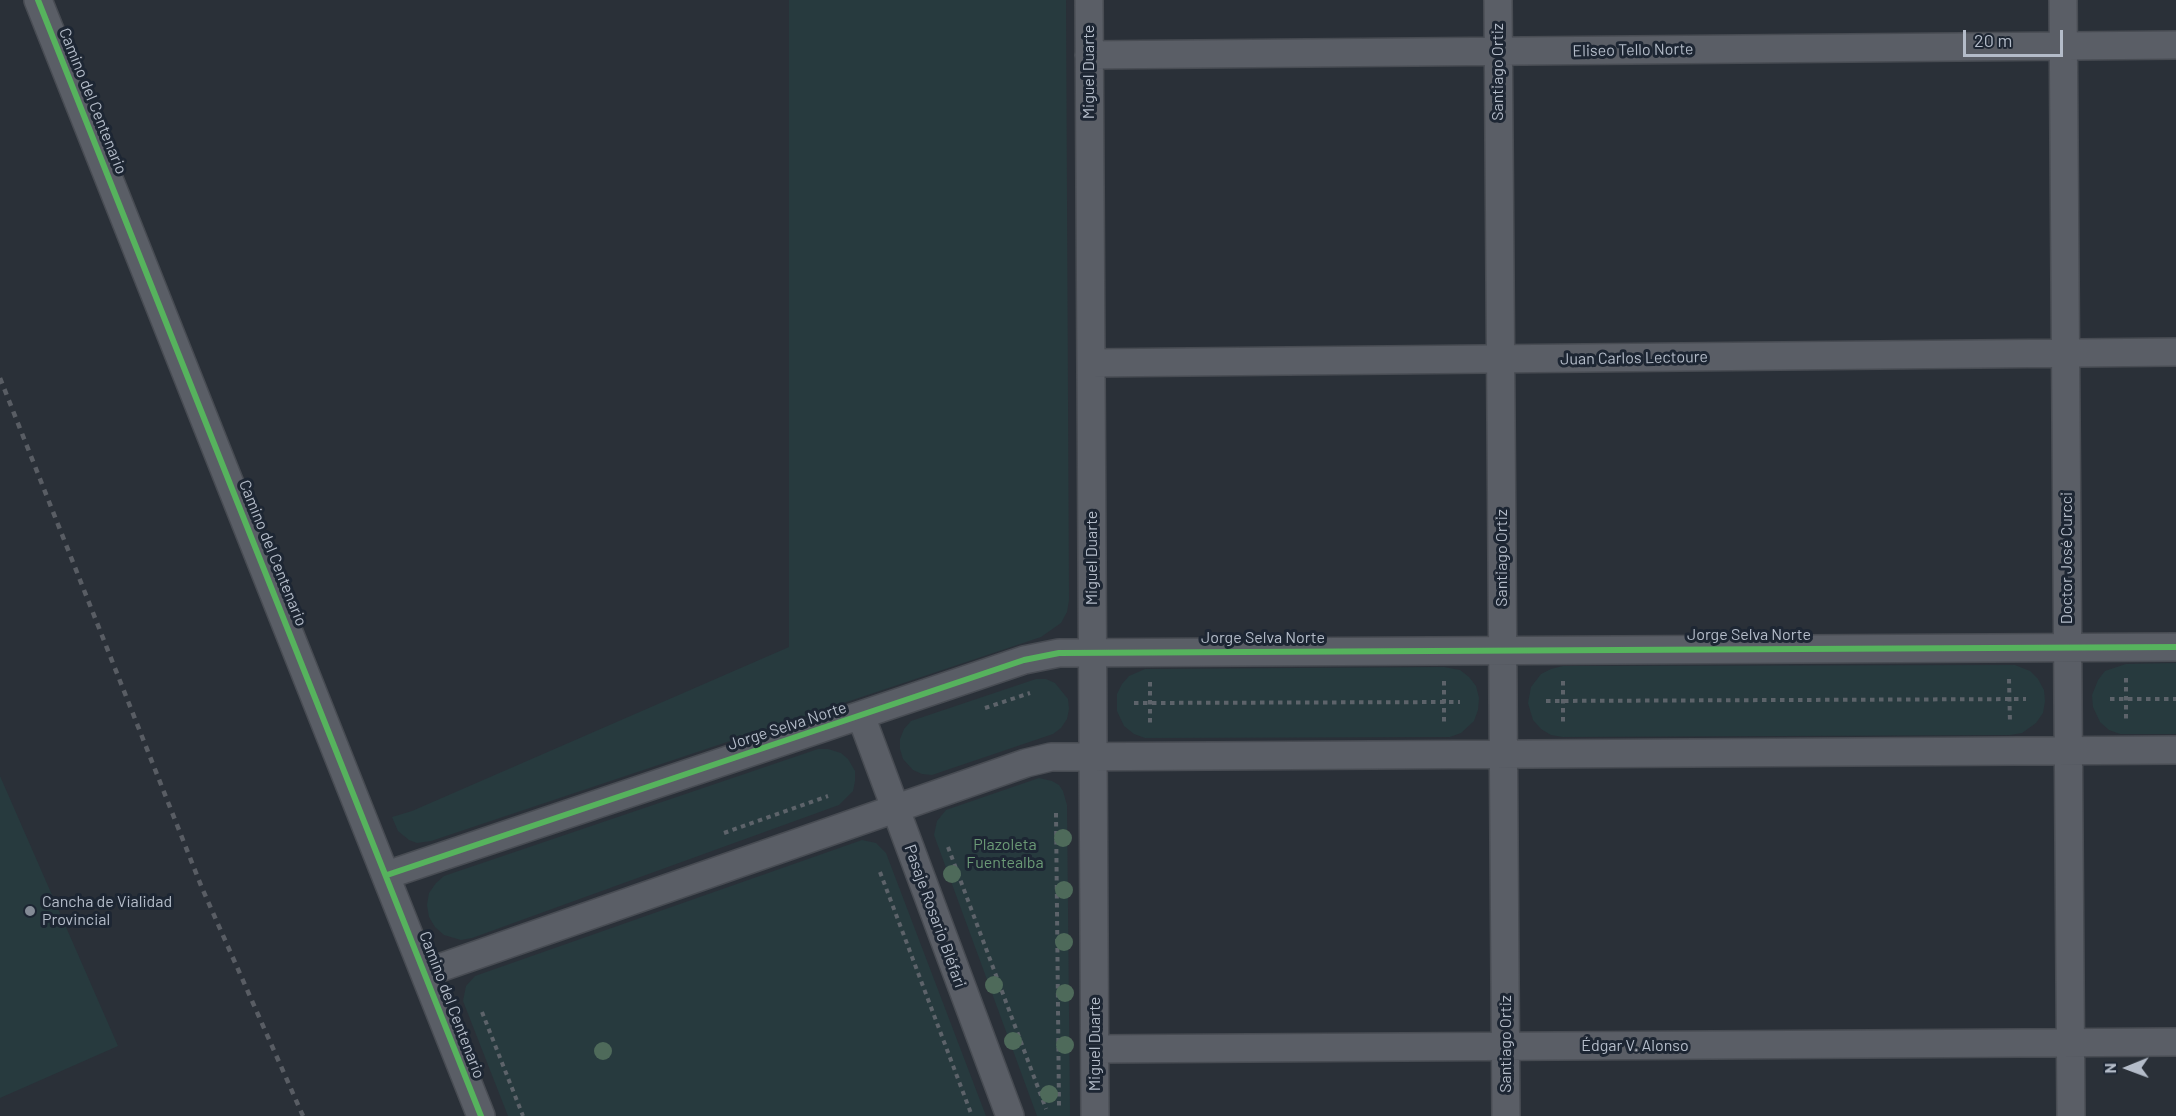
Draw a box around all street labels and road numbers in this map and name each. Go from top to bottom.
street label: Santiago Ortiz [1488,23,1508,121]
street label: Camino del Centenario [55,25,131,177]
street label: Miguel Duarte [1079,25,1099,119]
street label: Eliseo Tello Norte [1572,39,1694,61]
street label: Juan Carlos Lectoure [1560,347,1708,369]
street label: Camino del Centenario [235,477,311,629]
street label: Doctor José Curcci [2057,492,2077,624]
street label: Santiago Ortiz [1492,509,1512,607]
street label: Miguel Duarte [1082,511,1102,605]
street label: Jorge Selva Norte [1687,625,1811,645]
street label: Jorge Selva Norte [1201,628,1325,648]
street label: Jorge Selva Norte [725,698,849,754]
street label: Pasaje Rosario Bléfari [900,842,970,990]
street label: Camino del Centenario [415,929,489,1081]
street label: Santiago Ortiz [1496,995,1516,1093]
street label: Miguel Duarte [1085,997,1105,1091]
street label: Édgar V. Alonso [1581,1036,1689,1056]

